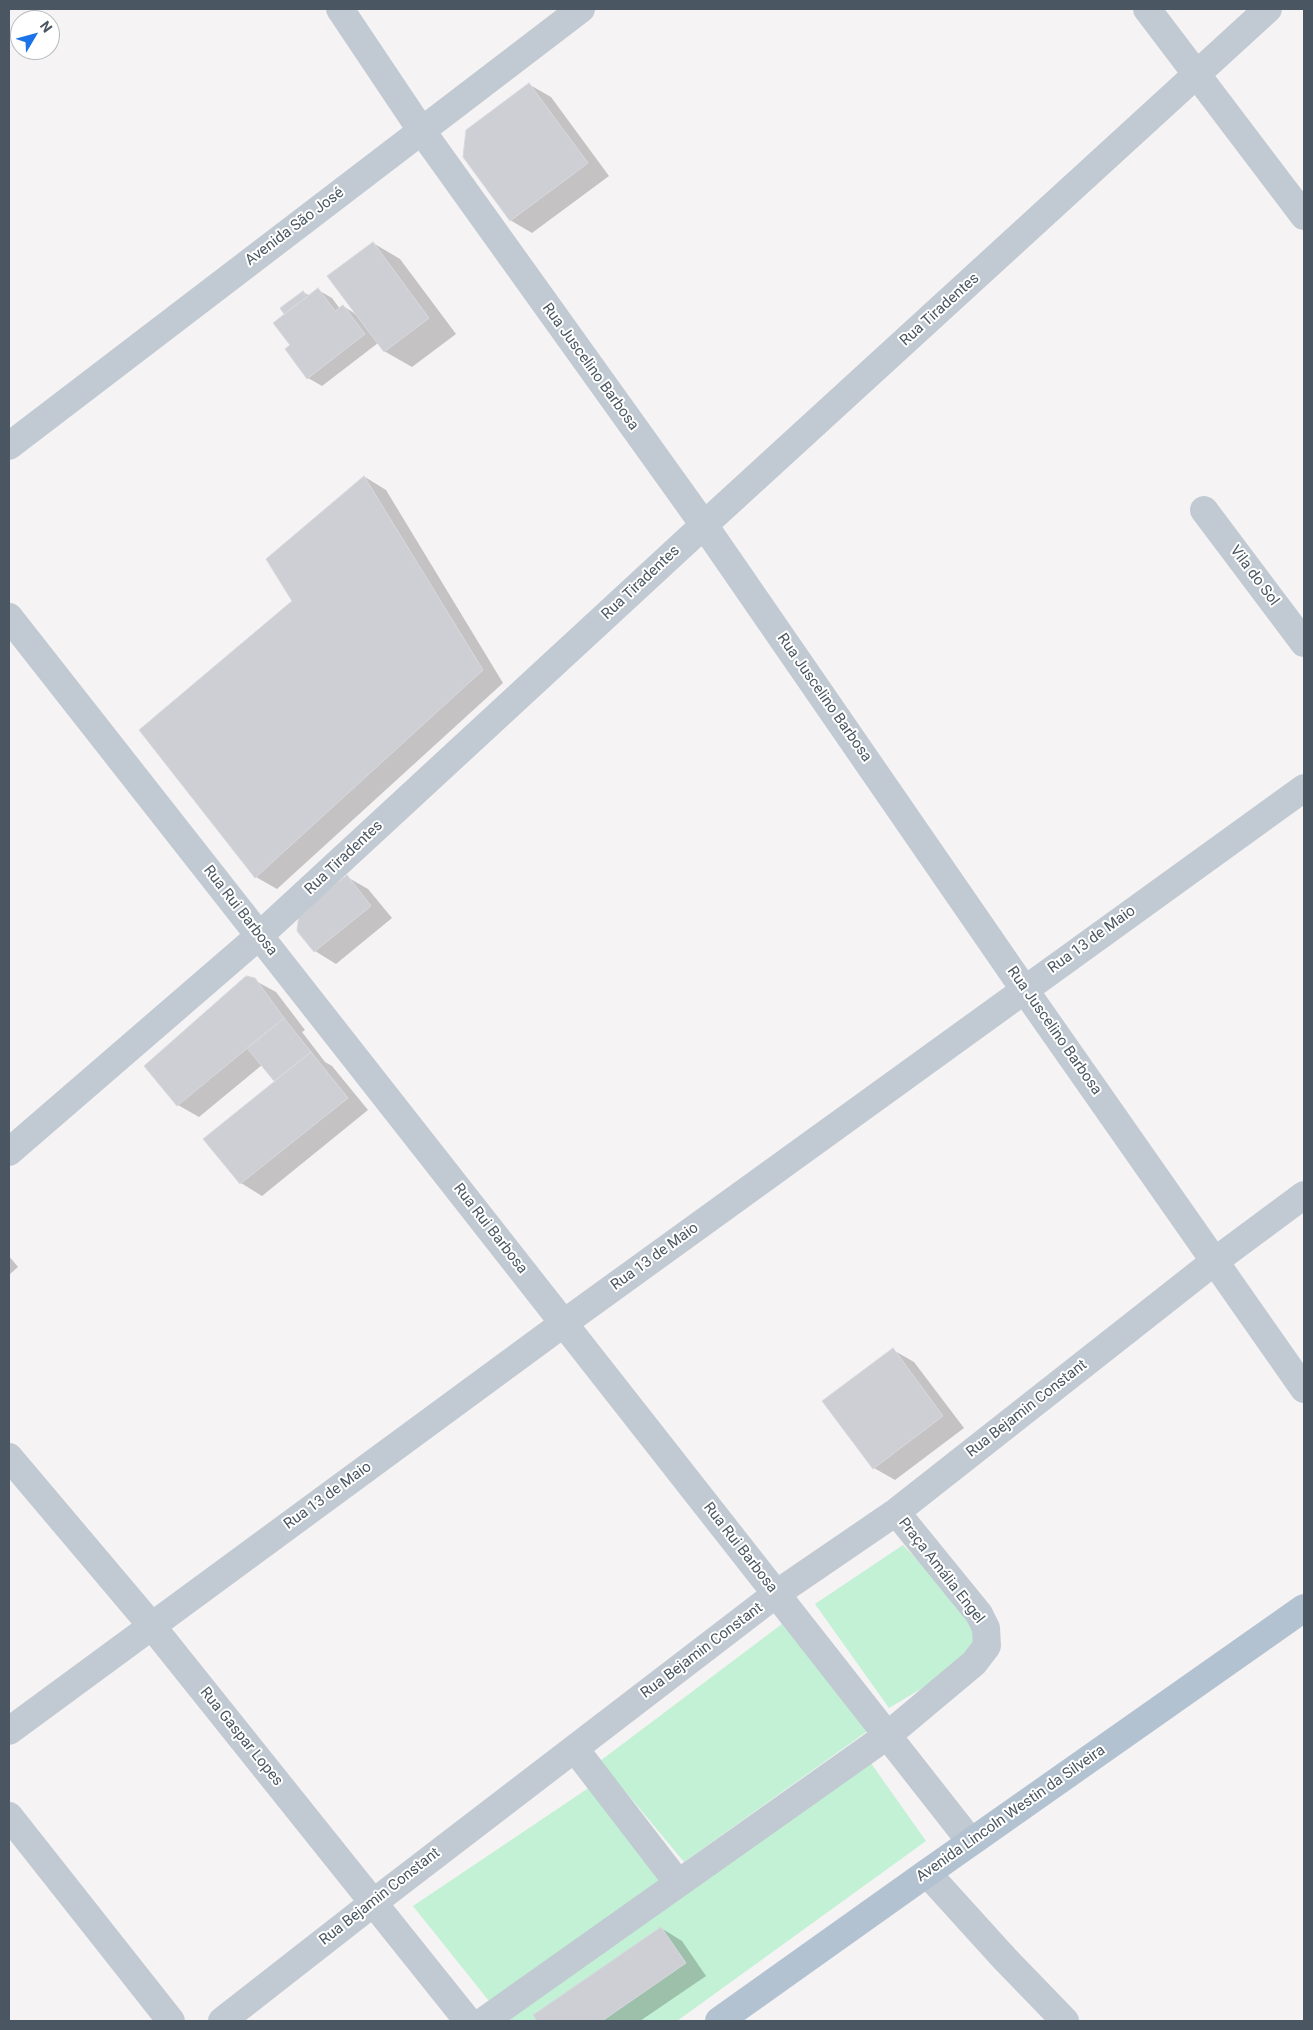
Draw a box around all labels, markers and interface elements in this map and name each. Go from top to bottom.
north arrow [10,10,60,60]
text: N [37,18,56,35]
street label: Avenida São José [242,184,348,270]
street label: Rua Tiradentes [897,270,983,350]
street label: Rua Juscelino Barbosa [538,300,642,434]
street label: Rua Tiradentes [598,542,684,624]
street label: Vila do Sol [1226,542,1282,610]
street label: Rua Juscelino Barbosa [773,630,875,766]
street label: Rua Tiradentes [301,817,387,899]
street label: Rua Rui Barbosa [199,862,281,960]
street label: Rua 13 de Maio [1045,902,1139,978]
street label: Rua Juscelino Barbosa [1003,963,1105,1099]
street label: Rua Rui Barbosa [449,1180,531,1278]
street label: Rua 13 de Maio [608,1219,702,1295]
street label: Rua Bejamin Constant [963,1356,1091,1462]
street label: Rua 13 de Maio [281,1458,375,1534]
street label: Rua Rui Barbosa [699,1499,781,1597]
street label: Praça Amália Engel [894,1515,988,1627]
street label: Rua Bejamin Constant [638,1599,766,1703]
street label: Rua Gaspar Lopes [196,1684,286,1790]
street label: Avenida Lincoln Westin da Silveira [913,1742,1109,1886]
street label: Rua Bejamin Constant [316,1844,444,1950]

